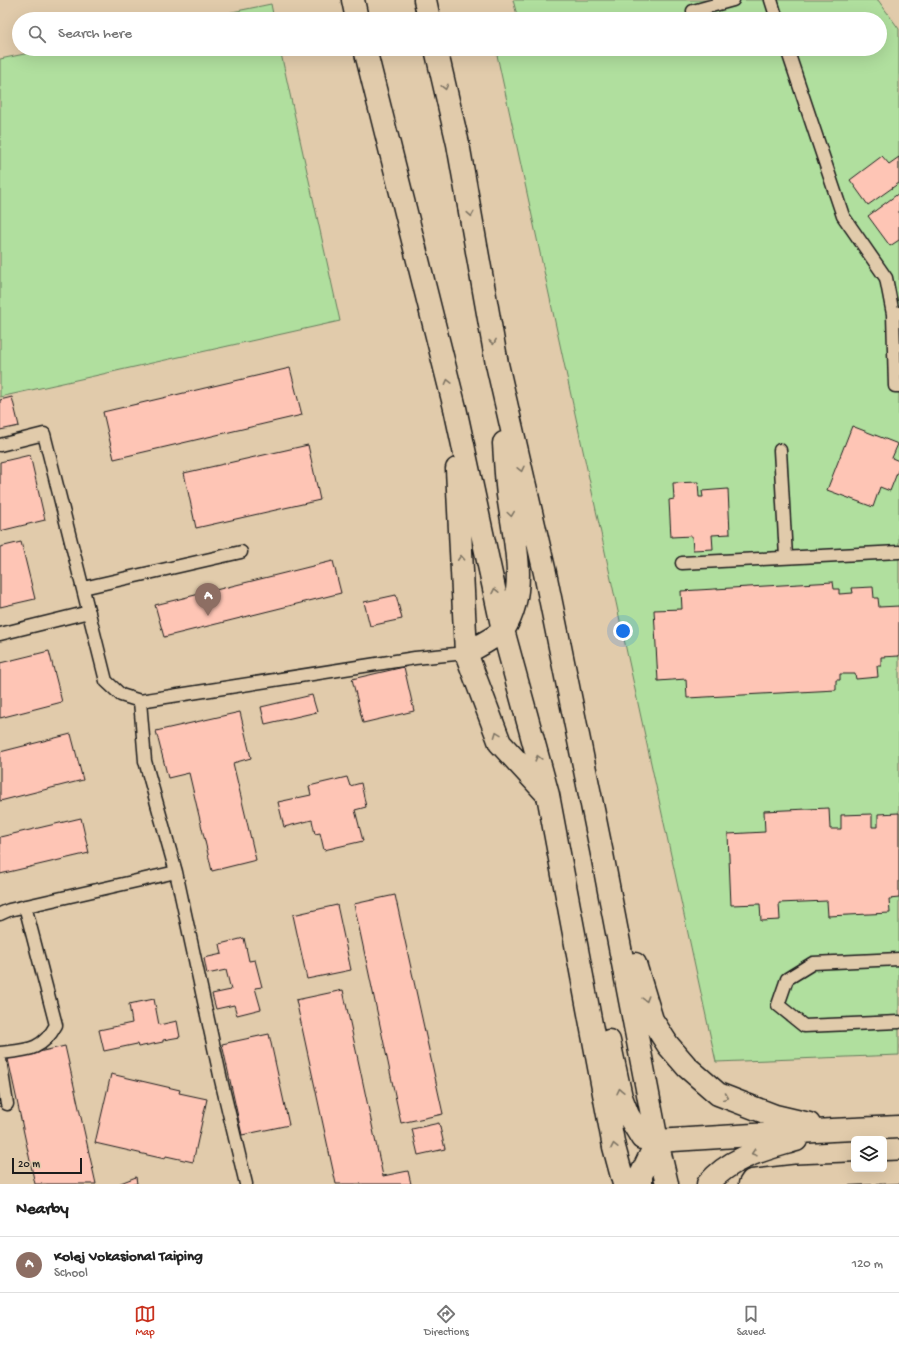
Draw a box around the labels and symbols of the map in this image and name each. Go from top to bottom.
one-way arrow [440,83,449,90]
one-way arrow [466,211,474,217]
one-way arrow [488,339,497,346]
one-way arrow [445,379,453,386]
one-way arrow [517,466,525,473]
one-way arrow [506,511,515,517]
one-way arrow [457,555,466,561]
pin: A [195,583,221,616]
one-way arrow [491,588,499,594]
your location [613,621,633,641]
one-way arrow [493,730,501,737]
one-way arrow [534,754,543,761]
one-way arrow [641,995,650,1002]
one-way arrow [617,1088,625,1095]
one-way arrow [722,1092,729,1100]
one-way arrow [611,1143,619,1149]
one-way arrow [751,1149,758,1157]
scale bar [12,1156,82,1175]

